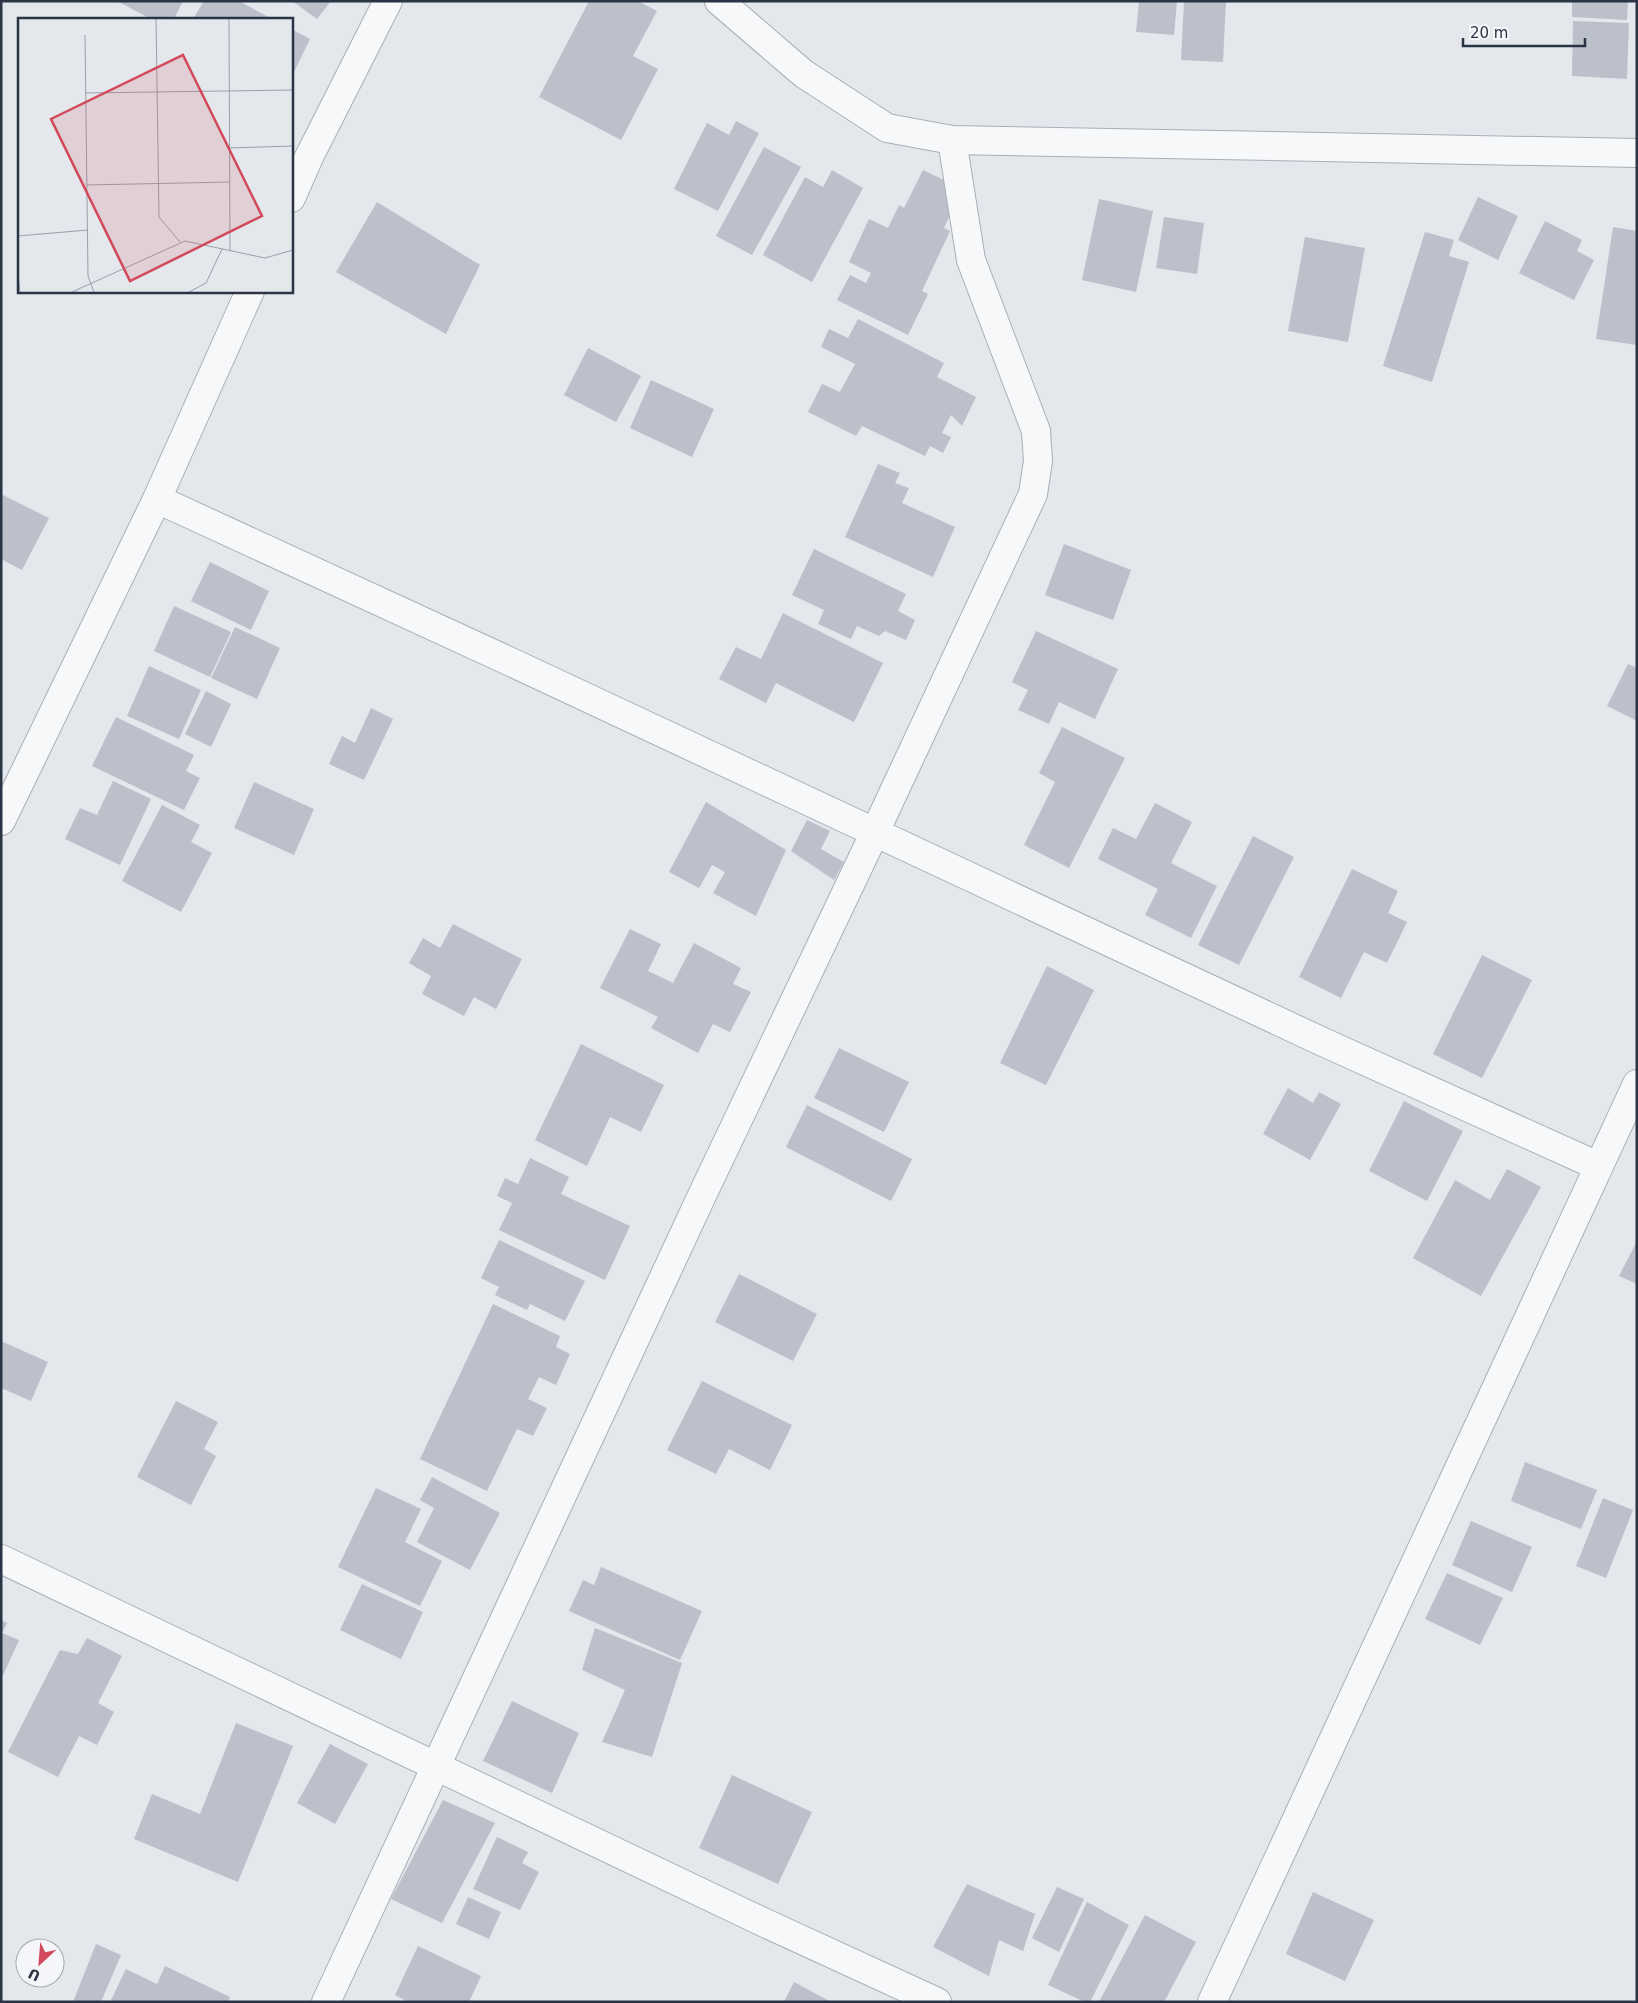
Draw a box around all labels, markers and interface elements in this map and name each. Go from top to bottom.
scale bar [1463,15,1586,47]
inset map [18,18,292,292]
text: 20 m [1470,24,1508,42]
north arrow [15,1938,65,1988]
text: U [26,1965,43,1984]

